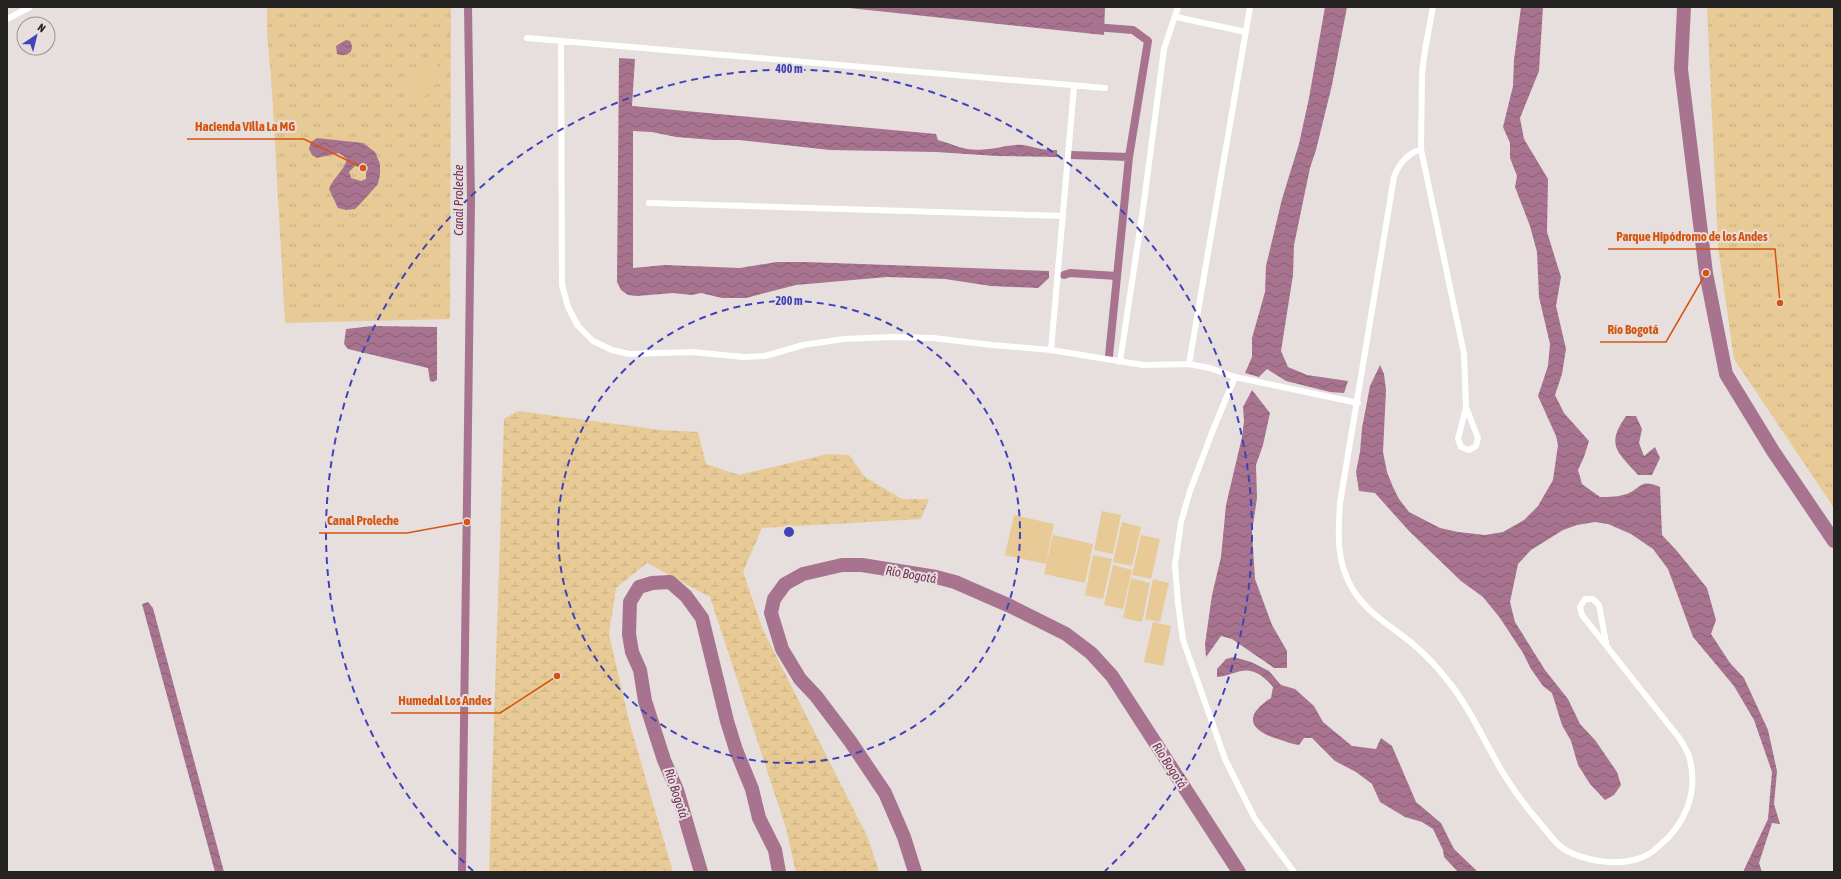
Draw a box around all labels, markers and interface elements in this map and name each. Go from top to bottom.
north arrow [16,16,56,56]
text: N [36,21,48,35]
text: 400 m [774,62,803,76]
callout: Hacienda Villa La MG [187,114,304,139]
text: Hacienda Villa La MG [195,119,295,134]
water label: Canal Proleche [451,164,466,236]
callout: Parque Hipódromo de los Andes [1608,224,1775,249]
text: Parque Hipódromo de los Andes [1616,229,1768,244]
text: 200 m [775,294,803,308]
callout: Río Bogotá [1600,317,1666,342]
text: Río Bogotá [1608,322,1658,337]
callout: Canal Proleche [319,508,407,533]
text: Canal Proleche [327,513,399,528]
centre of rings [782,525,796,539]
water label: Río Bogotá [884,563,937,586]
callout: Humedal Los Andes [391,688,500,713]
text: Humedal Los Andes [398,693,492,708]
water label: Río Bogotá [1149,740,1190,791]
water label: Río Bogotá [661,766,692,820]

